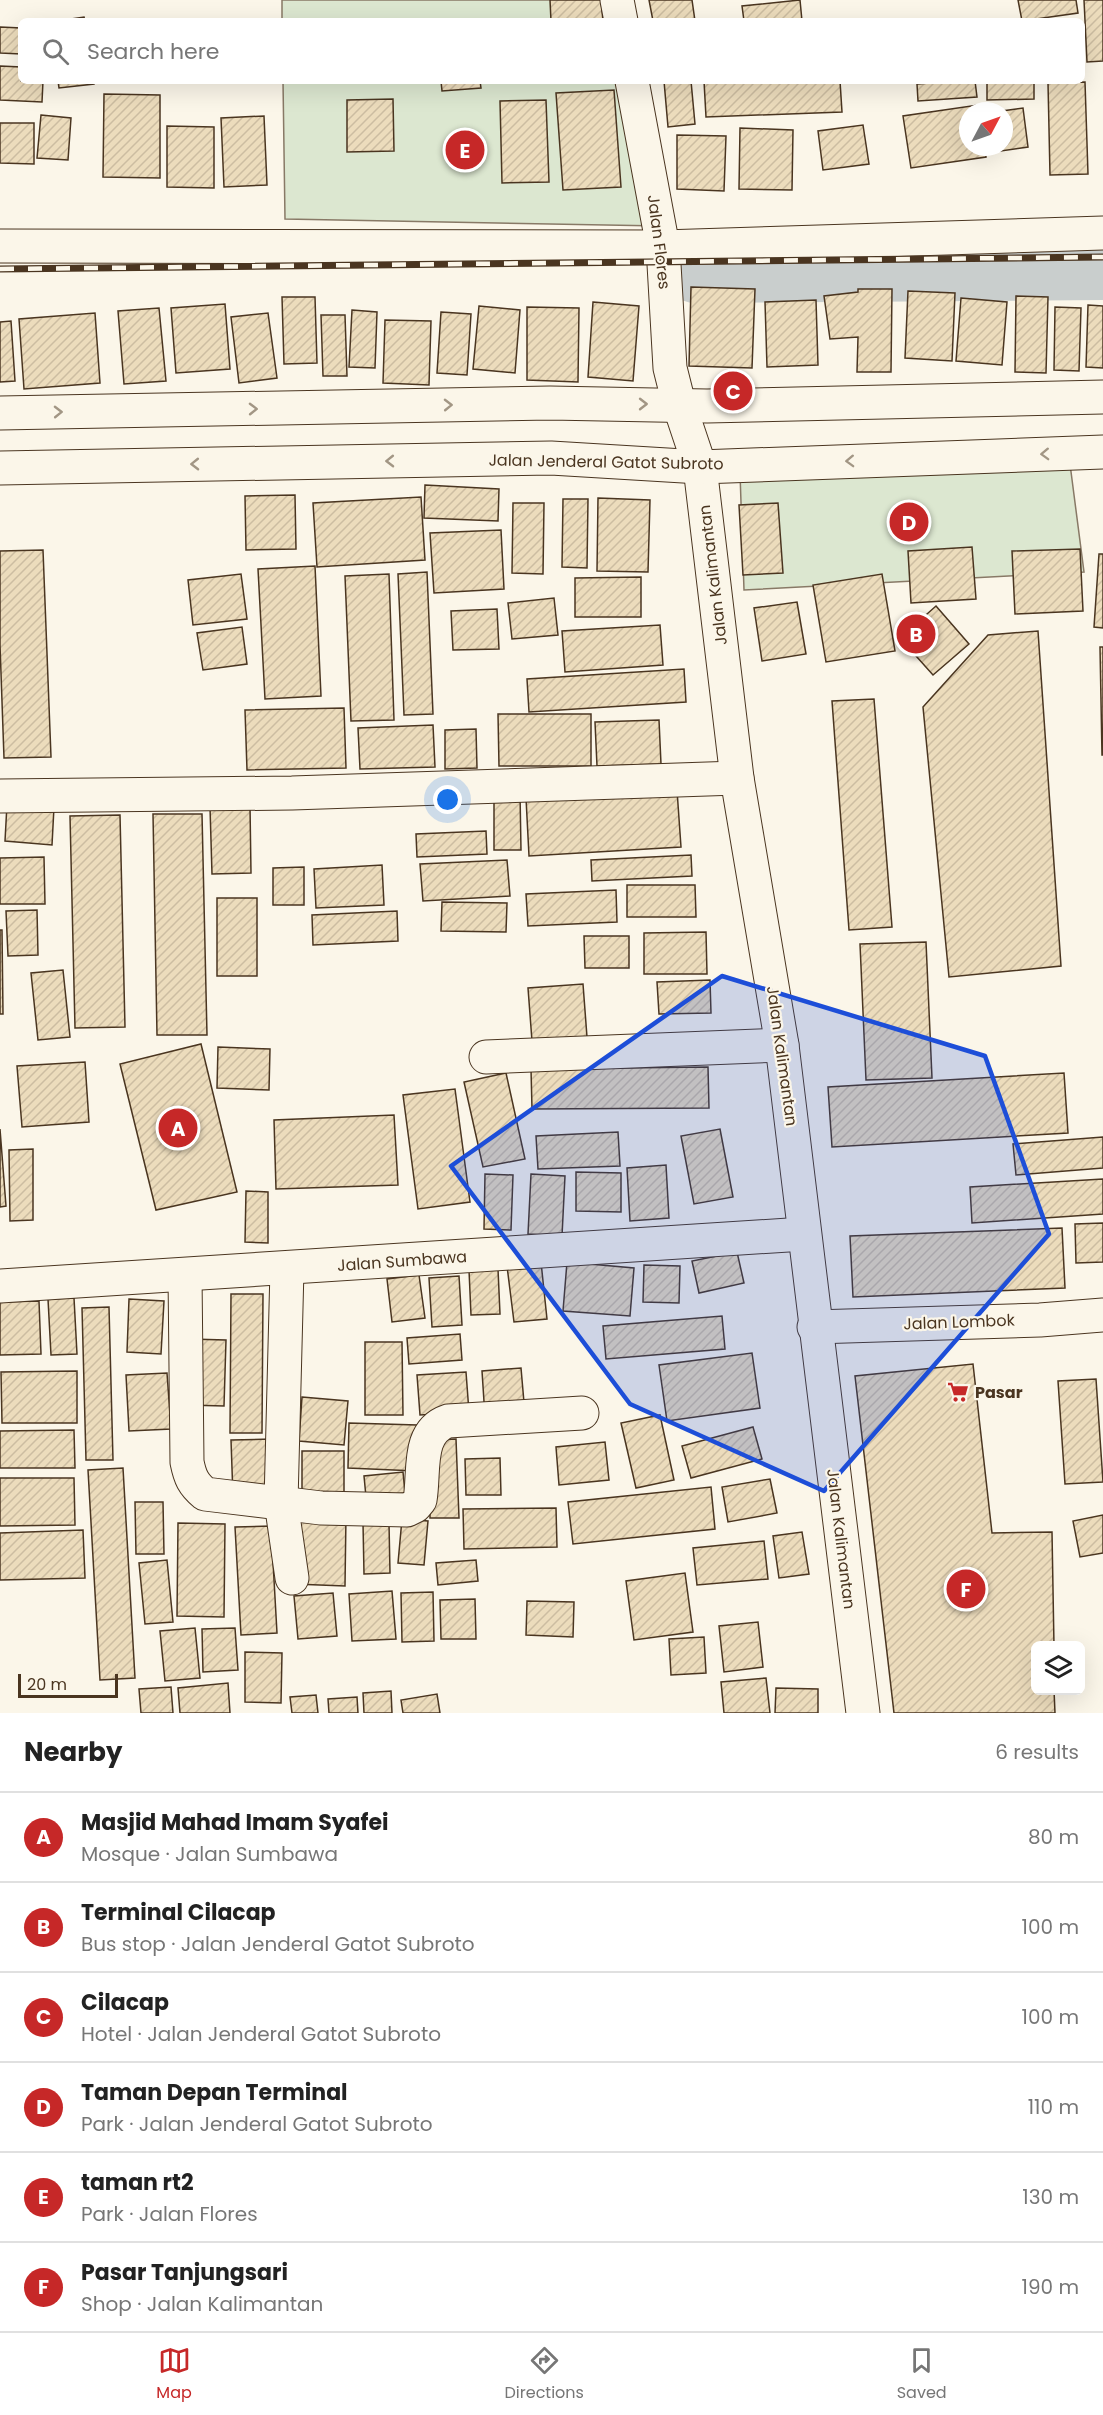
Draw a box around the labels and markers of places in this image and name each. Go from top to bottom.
pin: E [446,128,484,172]
pin: C [714,368,752,414]
pin: D [890,500,928,544]
pin: B [896,612,936,656]
pin: A [158,1106,198,1150]
supermarket icon: Pasar [946,1380,970,1404]
place label: Pasar [975,1381,1023,1404]
pin: F [946,1566,986,1612]

